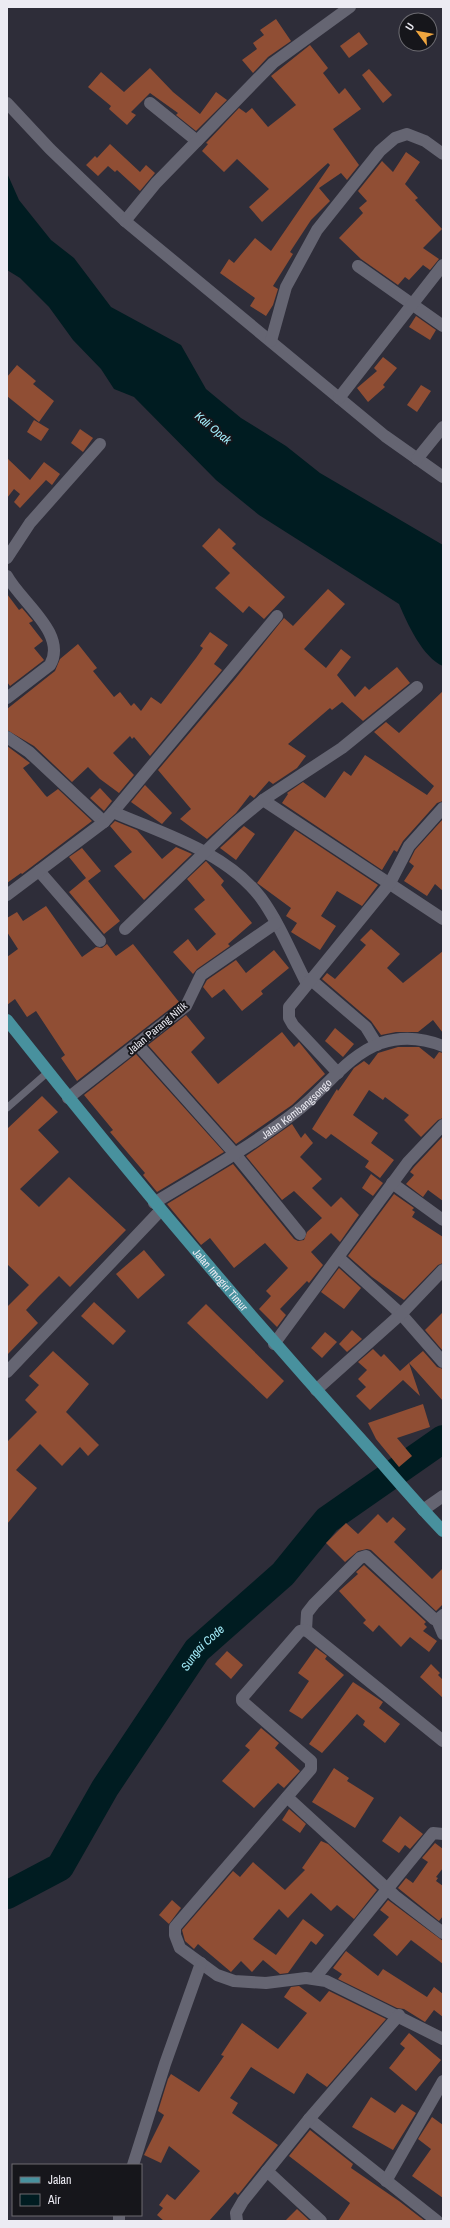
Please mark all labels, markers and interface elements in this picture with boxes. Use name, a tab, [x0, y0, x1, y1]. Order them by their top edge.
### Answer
north arrow	[398, 12, 438, 52]
text: U	[402, 20, 417, 33]
water label: Kali Opak	[191, 408, 236, 449]
street label: Jalan Parang Nitik	[124, 998, 190, 1057]
street label: Jalan Kembangsongo	[258, 1076, 335, 1142]
street label: Jalan Imogiri Timur	[190, 1245, 251, 1314]
water label: Sungai Code	[177, 1621, 228, 1674]
legend	[12, 2164, 142, 2216]
text: Jalan	[48, 2172, 72, 2188]
text: Air	[47, 2192, 61, 2208]

